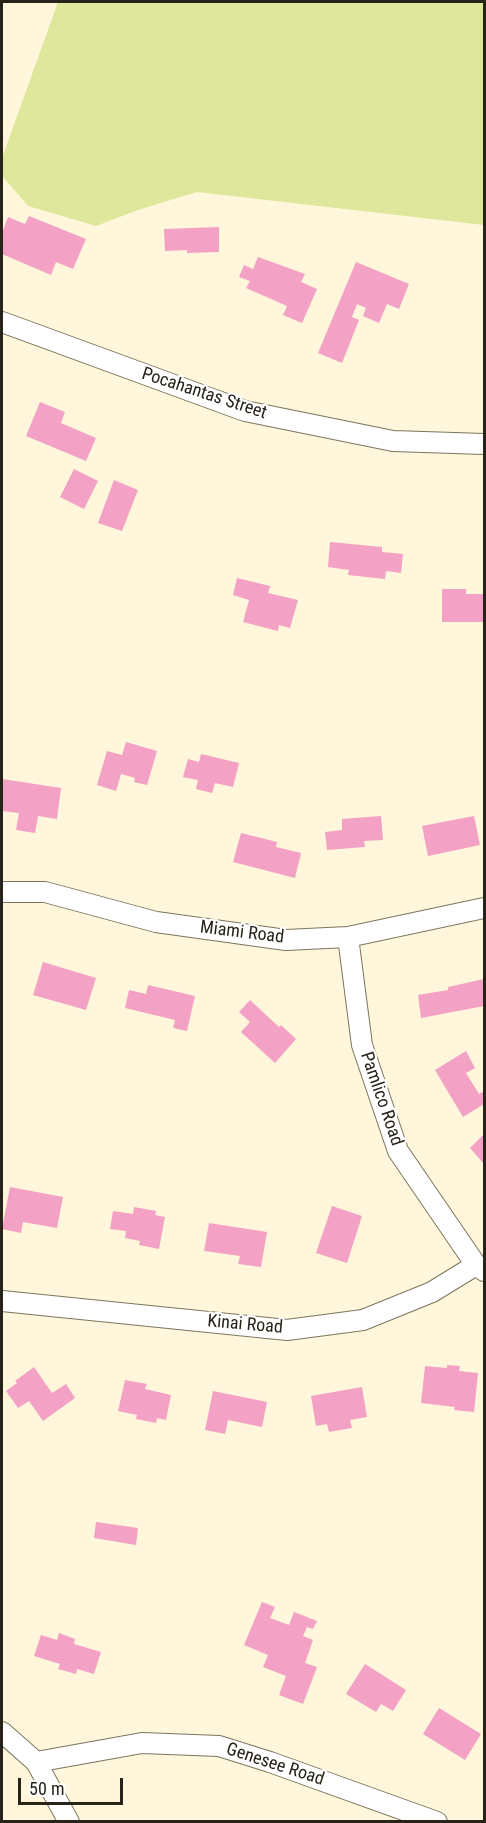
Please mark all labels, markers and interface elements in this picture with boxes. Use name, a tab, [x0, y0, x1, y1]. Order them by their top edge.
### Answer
street label: Pocahantas Street	[139, 364, 269, 424]
street label: Miami Road	[199, 917, 285, 949]
street label: Pamlico Road	[355, 1049, 407, 1149]
street label: Kinai Road	[206, 1311, 284, 1339]
street label: Genesee Road	[223, 1739, 327, 1791]
scale bar	[21, 1766, 126, 1804]
text: 50 m	[29, 1778, 64, 1799]

